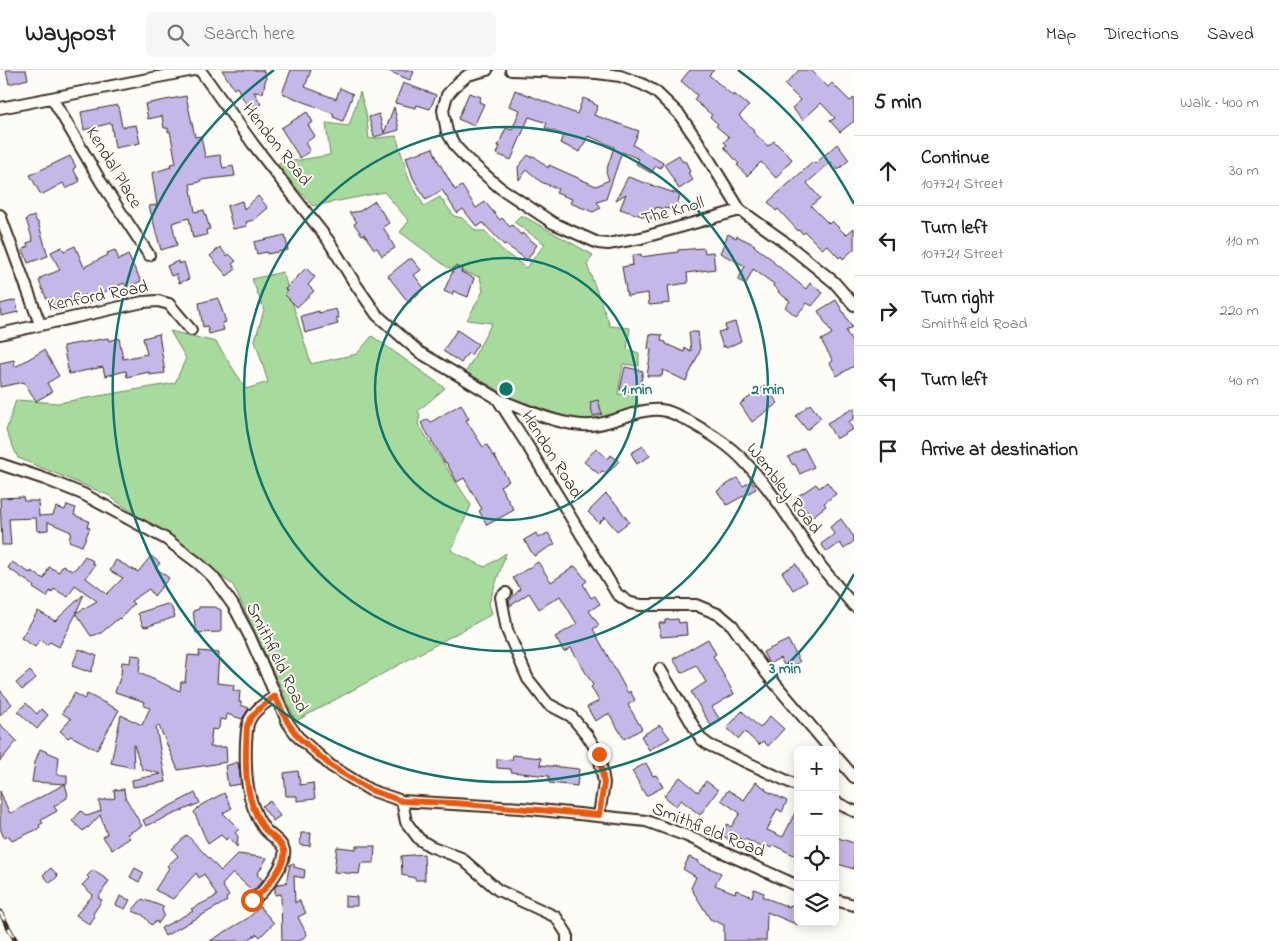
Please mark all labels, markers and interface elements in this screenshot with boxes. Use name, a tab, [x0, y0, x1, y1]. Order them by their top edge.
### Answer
search box	[146, 12, 496, 57]
text: Waypost	[25, 17, 116, 52]
icon: search	[164, 21, 192, 49]
text: Search here	[204, 21, 295, 48]
text: Map	[1046, 22, 1076, 48]
text: Directions	[1104, 22, 1179, 48]
text: Saved	[1207, 22, 1254, 48]
text: 5 min	[874, 88, 922, 118]
text: Walk · 400 m	[1180, 91, 1259, 115]
street label: Hendon Road	[235, 98, 317, 192]
street label: Kendal Place	[78, 122, 148, 215]
text: Continue	[921, 145, 989, 172]
icon: ahead	[874, 157, 902, 185]
text: 30 m	[1229, 159, 1259, 183]
text: 107721 Street	[921, 172, 1004, 196]
street label: The Knoll	[639, 191, 707, 233]
text: Turn left	[921, 215, 988, 242]
icon: left	[874, 227, 902, 255]
text: 110 m	[1225, 229, 1259, 253]
text: 107721 Street	[921, 242, 1004, 266]
street label: Kenford Road	[46, 275, 150, 319]
text: Turn right	[921, 285, 994, 312]
icon: right	[874, 297, 902, 325]
text: 220 m	[1220, 299, 1259, 323]
text: Smithfield Road	[921, 312, 1028, 336]
icon: left	[874, 367, 902, 395]
text: Turn left	[921, 367, 988, 394]
text: 40 m	[1229, 369, 1259, 393]
text: 1 min	[622, 379, 653, 401]
text: 2 min	[751, 379, 785, 401]
centre of rings	[497, 380, 515, 398]
street label: Hendon Road	[514, 406, 588, 504]
icon: arrive	[874, 437, 902, 465]
text: Arrive at destination	[921, 437, 1078, 464]
street label: Wembley Road	[739, 438, 827, 540]
street label: Smithfield Road	[238, 598, 314, 718]
text: 3 min	[768, 658, 801, 680]
route end	[588, 743, 611, 766]
map controls	[794, 746, 839, 926]
button: +	[794, 746, 839, 791]
button: −	[794, 791, 839, 836]
street label: Smithfield Road	[648, 797, 768, 865]
button: locate	[794, 836, 839, 881]
button: layers	[794, 881, 839, 926]
route start	[241, 889, 264, 912]

